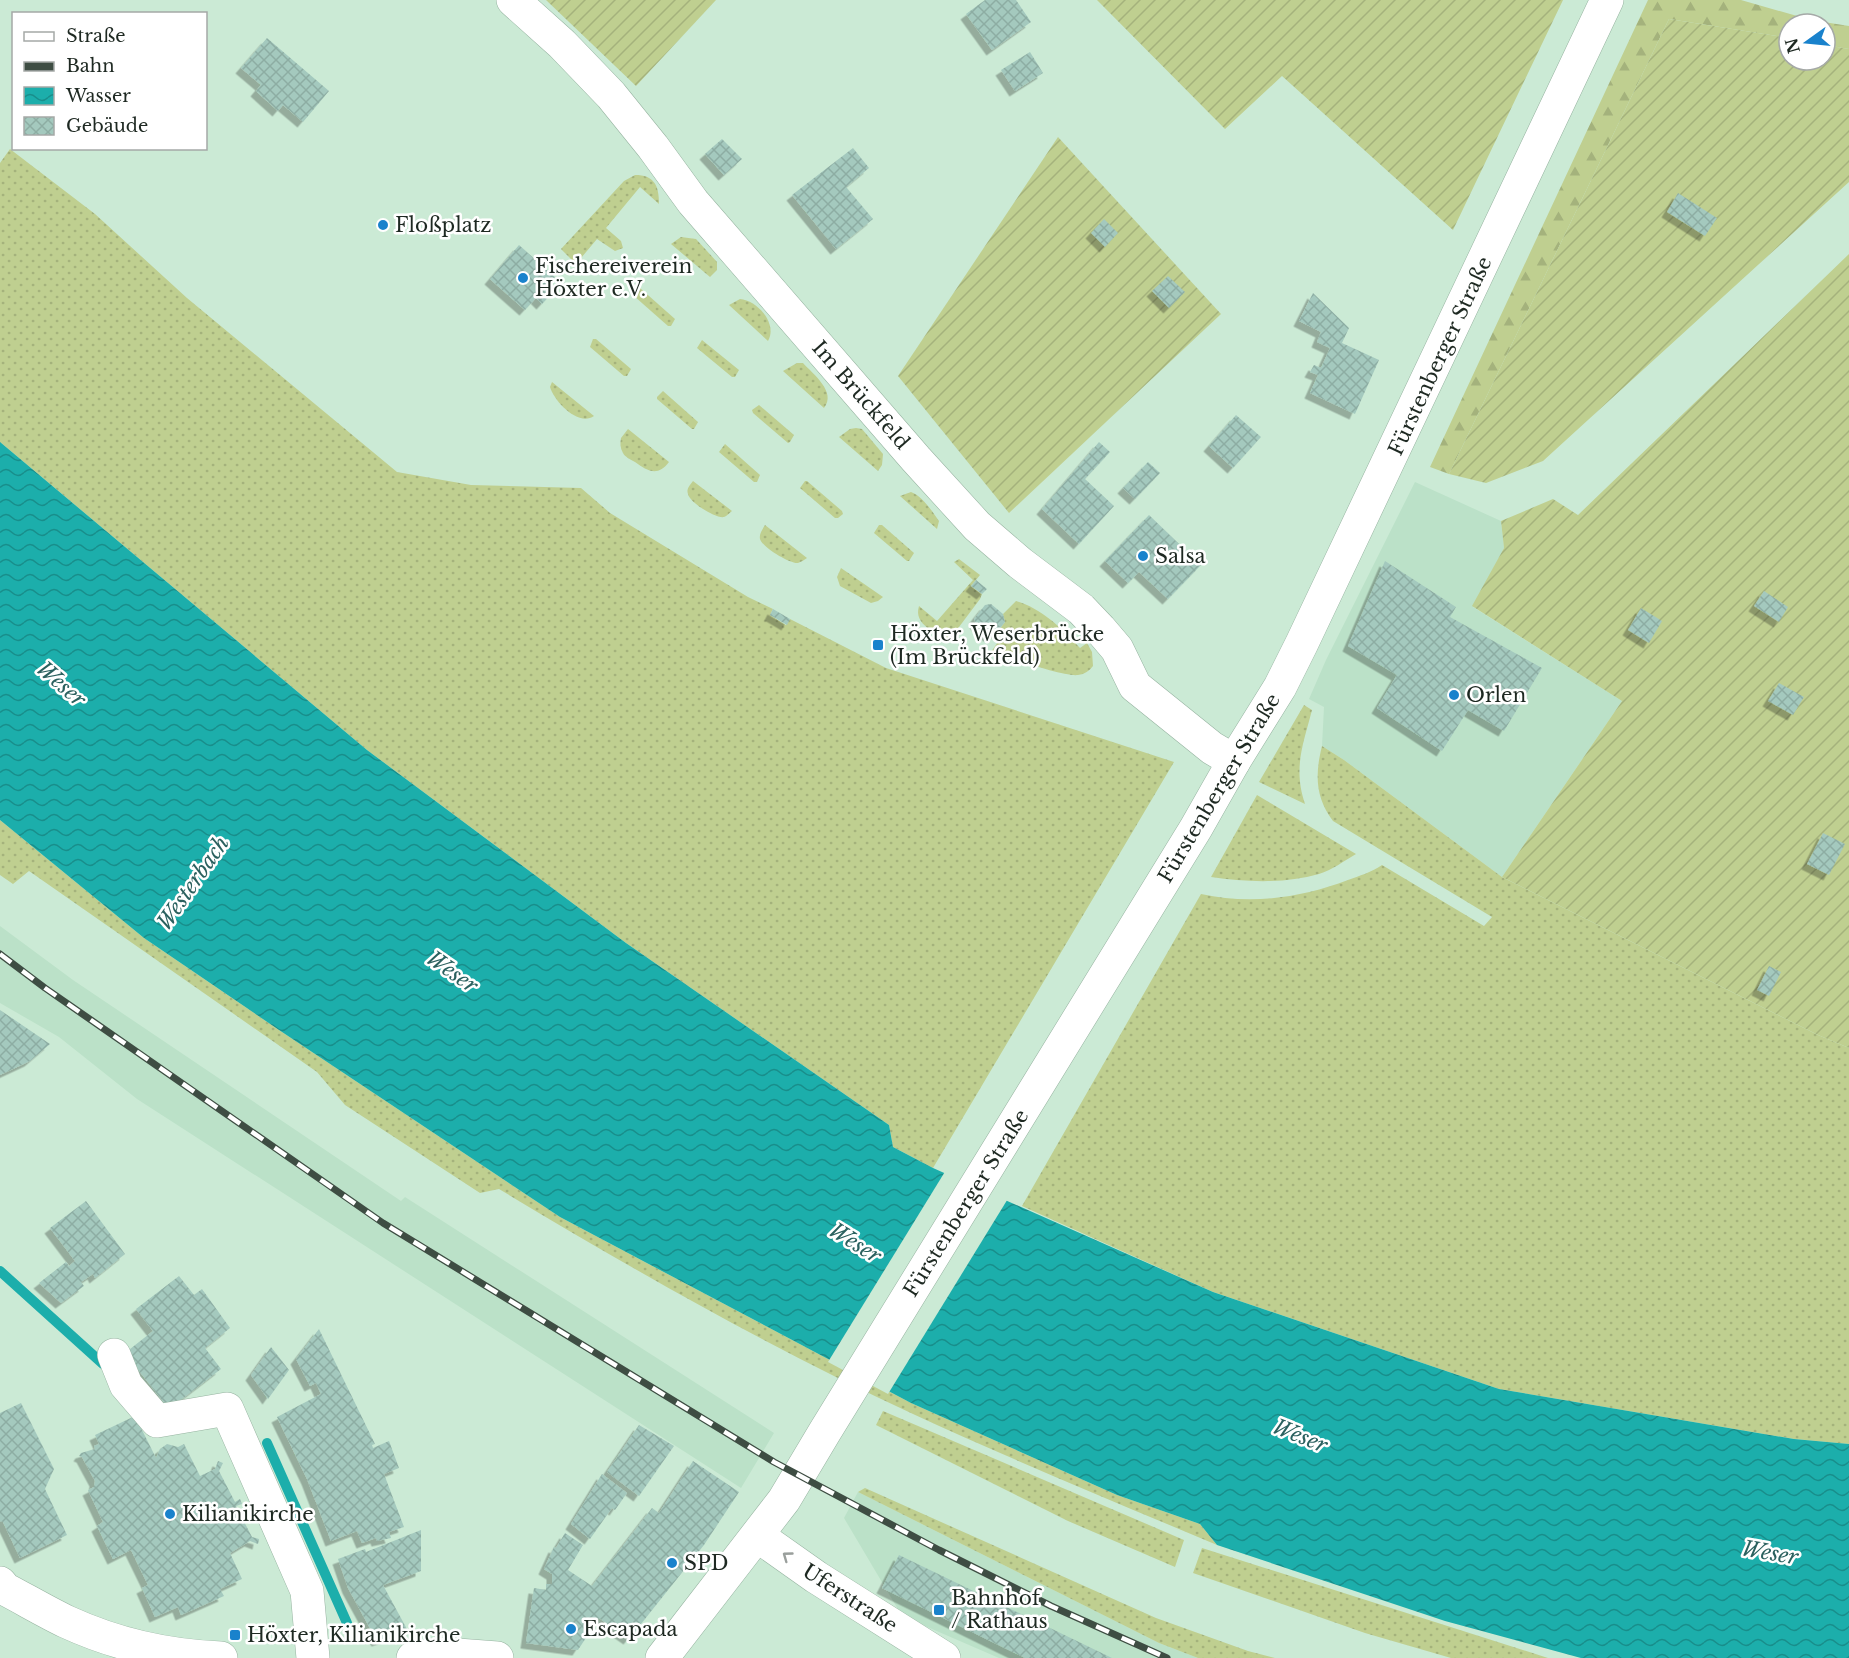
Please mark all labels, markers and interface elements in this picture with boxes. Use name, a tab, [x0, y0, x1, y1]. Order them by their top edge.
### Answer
legend	[12, 12, 207, 150]
north arrow	[1777, 12, 1837, 72]
text: Straße	[66, 25, 126, 47]
text: N	[1781, 36, 1804, 56]
text: Bahn	[66, 55, 115, 77]
text: Wasser	[65, 85, 131, 107]
text: Gebäude	[66, 115, 148, 137]
place label: Floßplatz	[395, 213, 491, 237]
marker: Floßplatz	[376, 218, 390, 232]
street label: Fürstenberger Straße	[1383, 253, 1497, 459]
place label: Fischereiverein Höxter e.V.	[535, 254, 693, 301]
marker: Fischereiverein Höxter e.V.	[516, 271, 530, 285]
street label: Im Brückfeld	[807, 336, 915, 454]
place label: Salsa	[1155, 544, 1207, 568]
marker: Salsa	[1136, 549, 1150, 563]
place label: Höxter, Weserbrücke (Im Brückfeld)	[890, 622, 1104, 669]
marker: Höxter, Weserbrücke (Im Brückfeld)	[871, 638, 885, 652]
water label: Weser	[31, 656, 92, 713]
place label: Orlen	[1466, 683, 1526, 707]
marker: Orlen	[1447, 688, 1461, 702]
street label: Fürstenberger Straße	[1153, 689, 1285, 887]
water label: Westerbach	[151, 831, 235, 935]
water label: Weser	[421, 945, 484, 1000]
street label: Fürstenberger Straße	[898, 1105, 1034, 1301]
water label: Weser	[824, 1217, 887, 1270]
water label: Weser	[1269, 1413, 1332, 1459]
place label: Kilianikirche	[182, 1502, 314, 1526]
marker: Kilianikirche	[163, 1507, 177, 1521]
water label: Weser	[1740, 1535, 1801, 1571]
place label: SPD	[684, 1551, 728, 1575]
one-way arrow	[782, 1552, 793, 1563]
marker: SPD	[665, 1556, 679, 1570]
street label: Uferstraße	[798, 1558, 902, 1638]
place label: Bahnhof / Rathaus	[951, 1586, 1048, 1633]
marker: Bahnhof / Rathaus	[932, 1603, 946, 1617]
place label: Escapada	[583, 1617, 679, 1641]
marker: Escapada	[564, 1622, 578, 1636]
place label: Höxter, Kilianikirche	[247, 1623, 461, 1647]
marker: Höxter, Kilianikirche	[228, 1628, 242, 1642]

